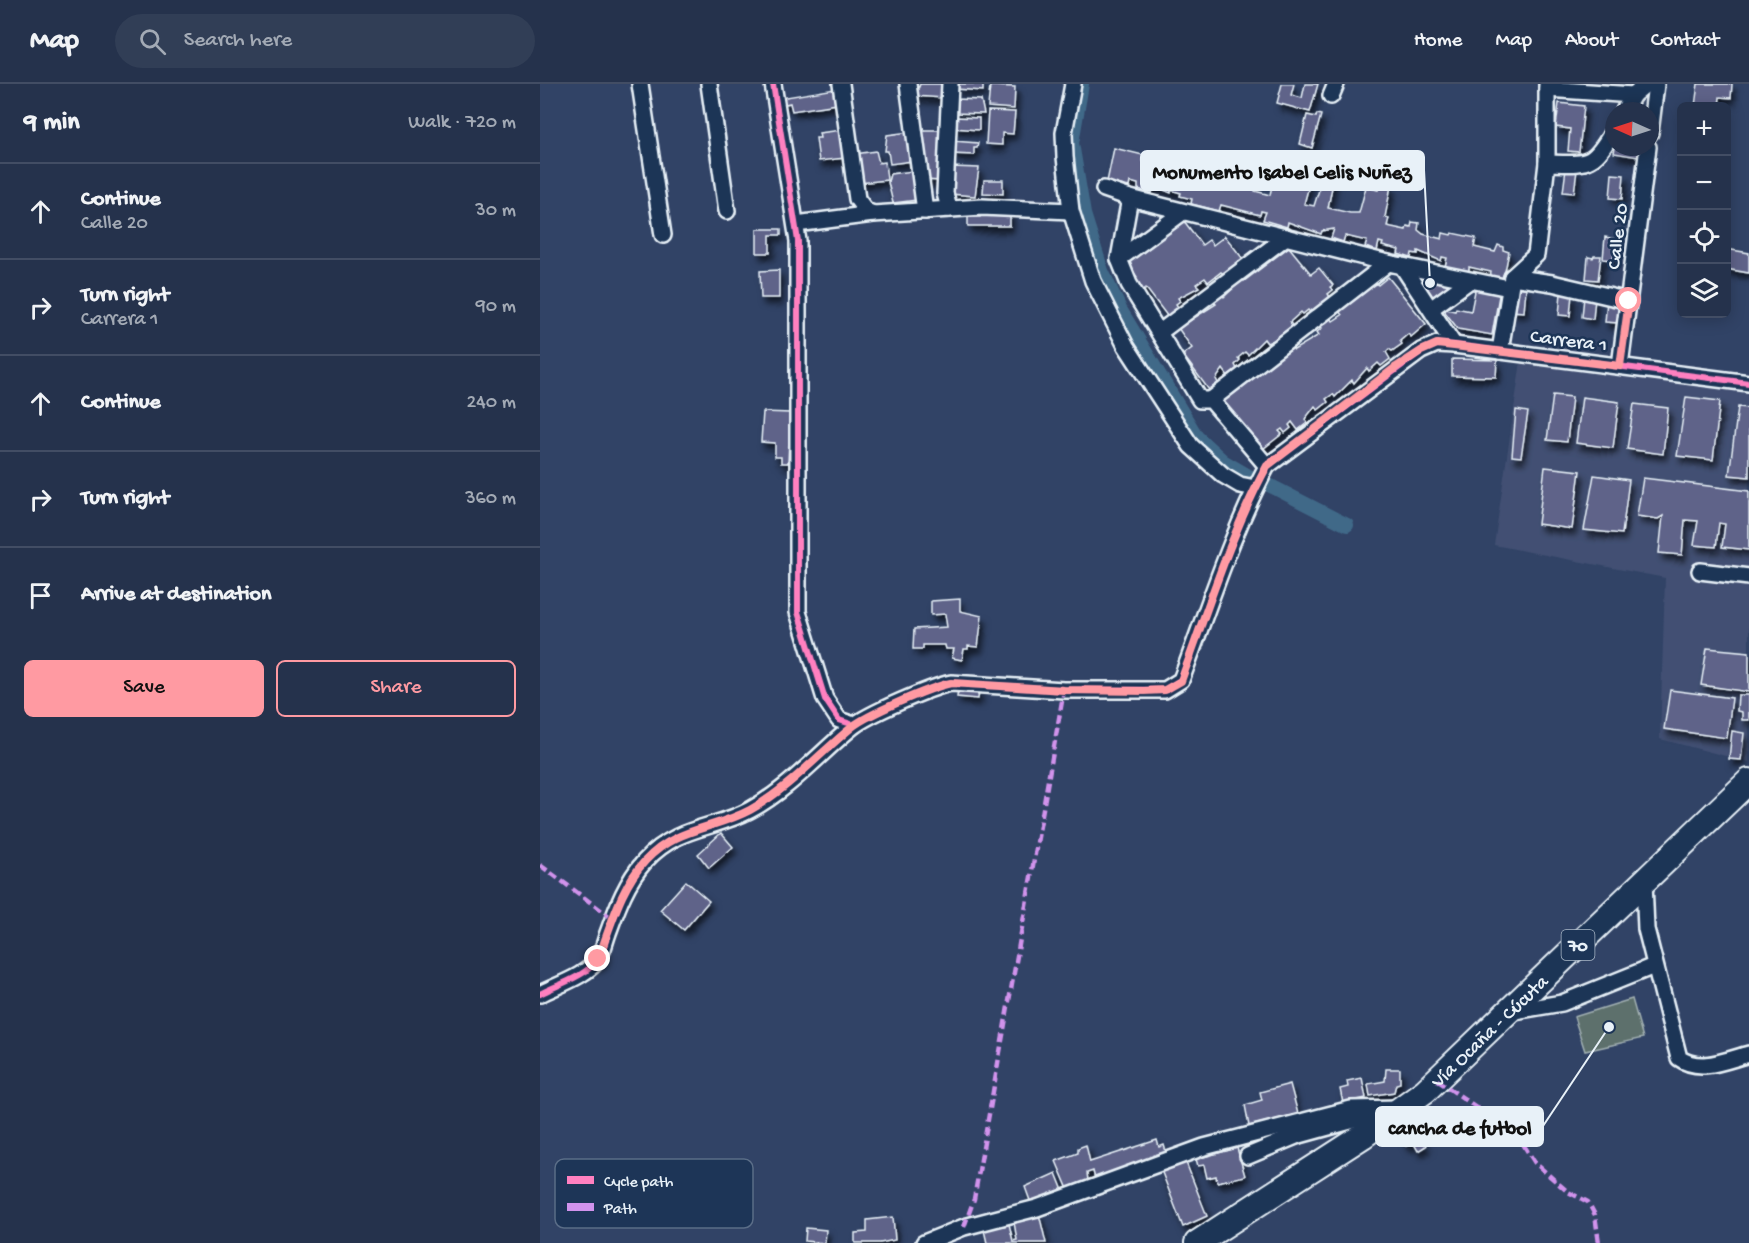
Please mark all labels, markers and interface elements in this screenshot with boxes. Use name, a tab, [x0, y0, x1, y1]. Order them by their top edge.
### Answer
search box	[115, 14, 535, 68]
text: Map	[30, 25, 79, 58]
icon: search	[136, 25, 169, 58]
text: Search here	[184, 28, 292, 54]
text: Home	[1414, 29, 1462, 54]
text: Map	[1495, 29, 1532, 54]
text: About	[1565, 29, 1618, 54]
text: Contact	[1651, 29, 1719, 54]
north arrow	[1605, 102, 1659, 156]
map controls	[1677, 102, 1731, 318]
button: +	[1677, 102, 1731, 156]
text: 9 min	[24, 108, 80, 139]
text: Walk · 720 m	[408, 112, 516, 135]
callout: Monumento Isabel Celis Nuñez	[1141, 151, 1424, 190]
button: −	[1677, 156, 1731, 210]
text: Monumento Isabel Celis Nuñez	[1152, 162, 1413, 187]
text: Continue	[81, 187, 161, 213]
icon: ahead	[24, 195, 57, 228]
text: 30 m	[475, 200, 516, 223]
street label: Calle 20	[1604, 202, 1635, 271]
button: locate	[1677, 210, 1731, 264]
text: Calle 20	[81, 213, 148, 236]
button: layers	[1677, 264, 1731, 318]
text: Turn right	[81, 283, 169, 309]
route start	[1615, 287, 1641, 313]
icon: right	[24, 291, 57, 324]
text: 90 m	[476, 296, 516, 319]
text: Carrera 1	[81, 309, 158, 332]
street label: Carrera 1	[1529, 326, 1608, 359]
icon: ahead	[24, 387, 57, 420]
text: Continue	[81, 390, 161, 416]
text: 240 m	[466, 392, 516, 415]
icon: right	[24, 483, 57, 516]
text: Turn right	[81, 486, 169, 512]
text: 360 m	[465, 488, 516, 511]
icon: arrive	[24, 579, 57, 612]
text: Arrive at destination	[81, 582, 271, 608]
button: Save	[24, 660, 264, 717]
button: Share	[276, 660, 516, 717]
road number: 70	[1562, 930, 1594, 960]
route end	[584, 945, 610, 971]
street label: Vía Ocaña - Cúcuta	[1427, 971, 1555, 1095]
callout: cancha de futbol	[1376, 1107, 1543, 1146]
text: cancha de futbol	[1388, 1118, 1532, 1143]
legend	[555, 1159, 753, 1228]
text: Cycle path	[604, 1174, 674, 1193]
text: Path	[603, 1201, 637, 1220]

